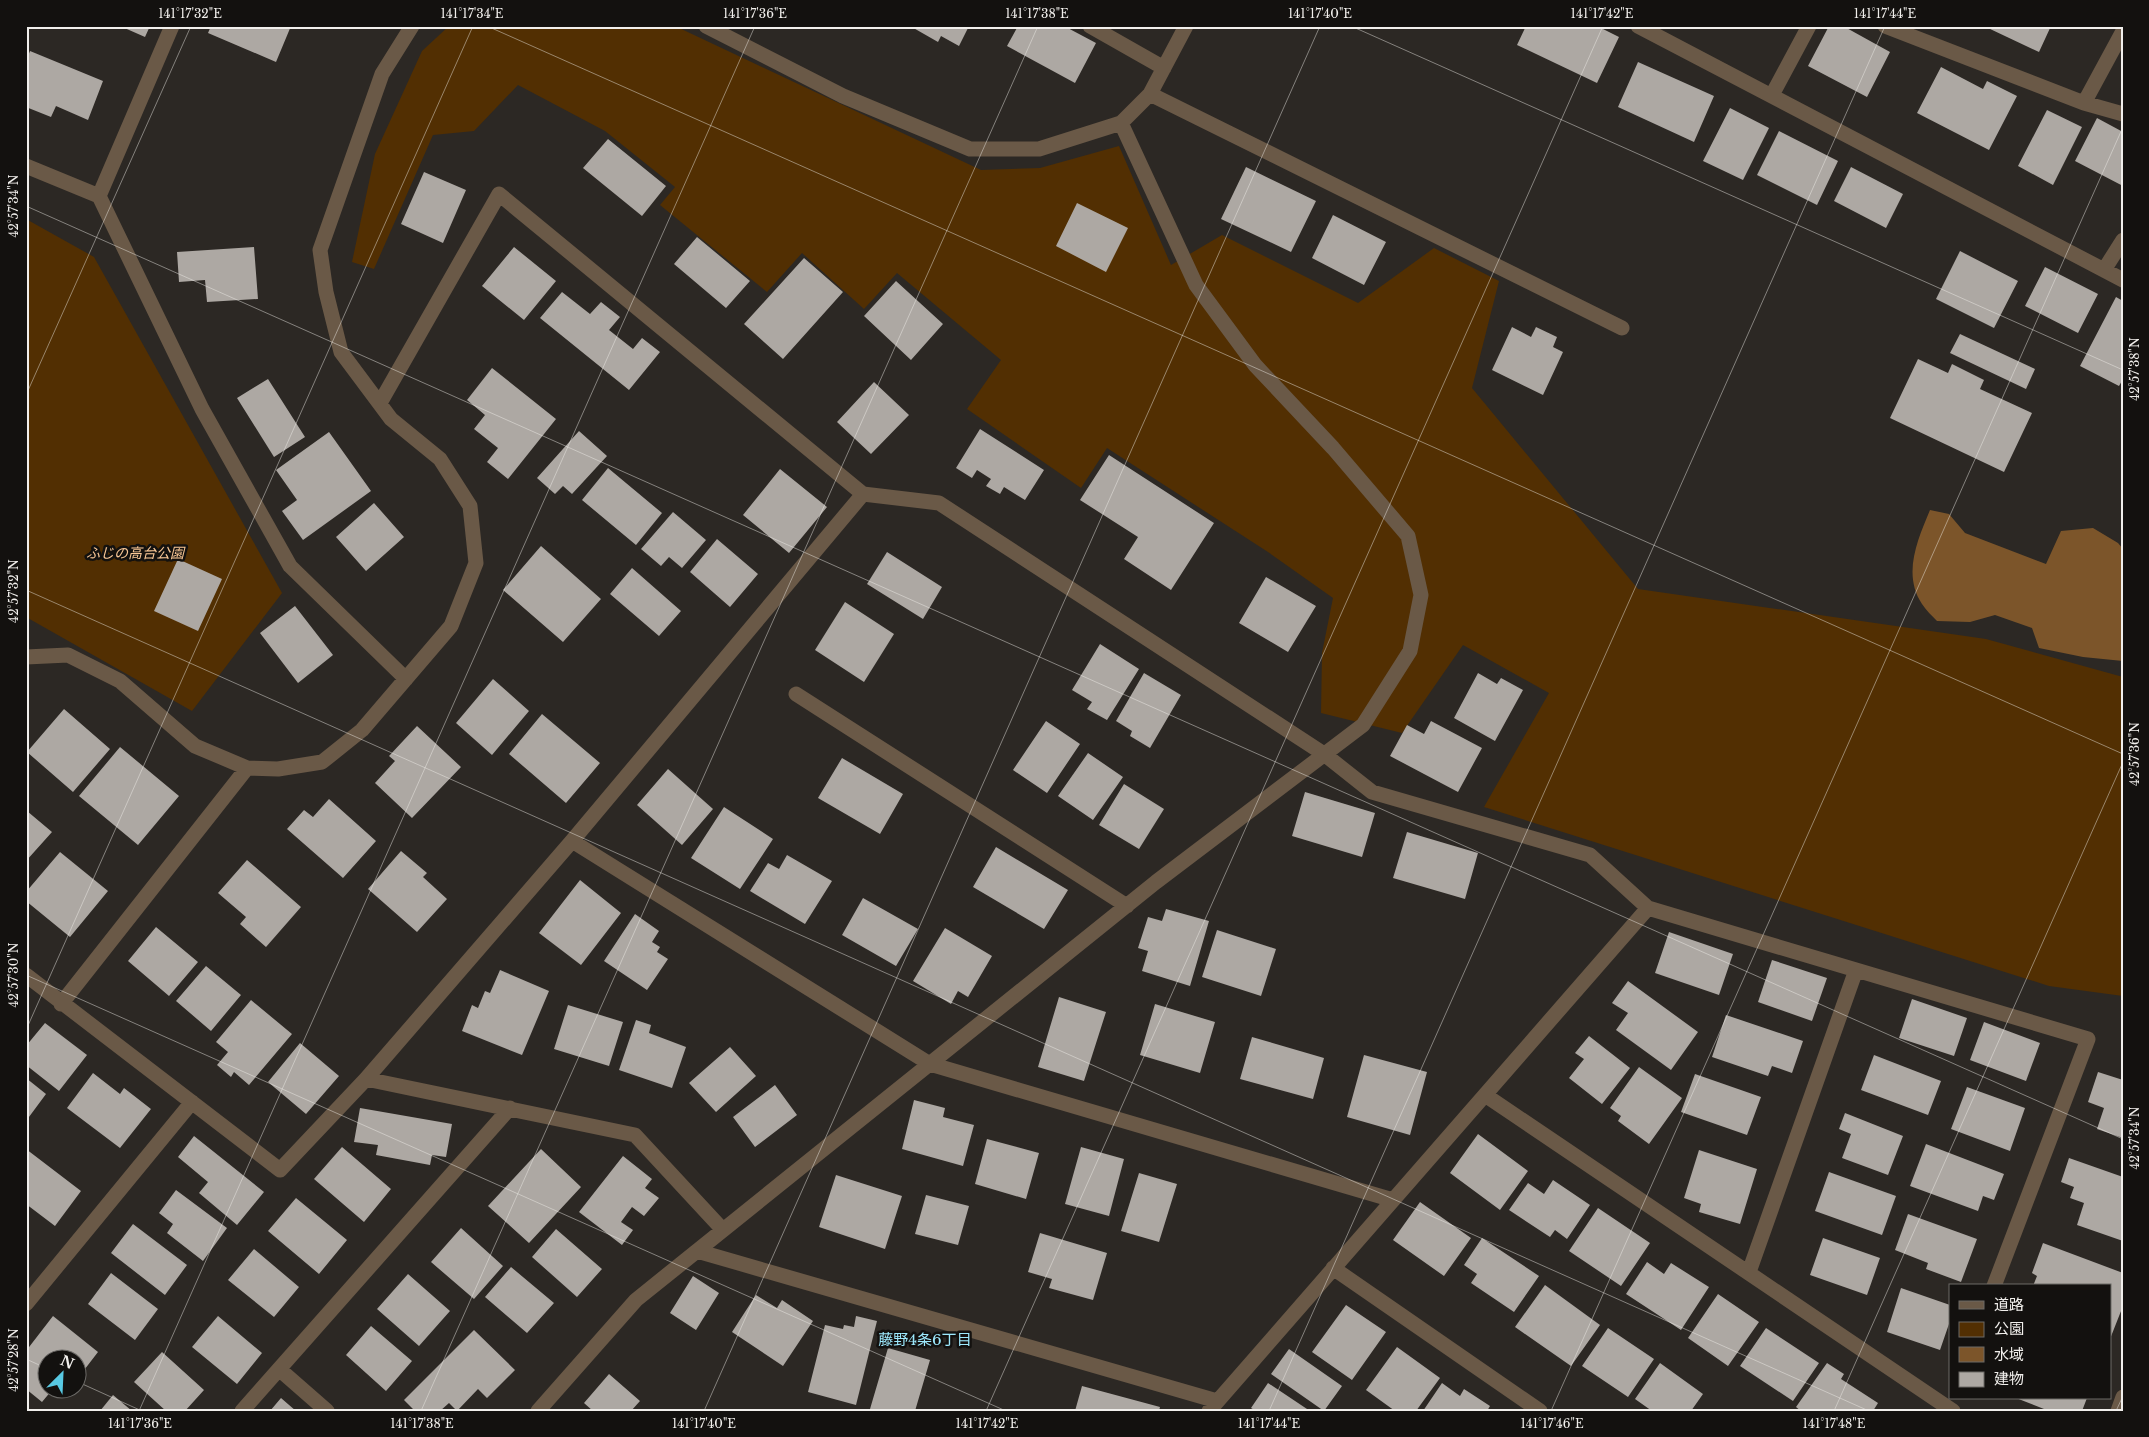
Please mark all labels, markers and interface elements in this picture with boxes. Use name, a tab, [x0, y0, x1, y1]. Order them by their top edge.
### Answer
text: 141°17'32"E	[158, 6, 222, 21]
text: 141°17'34"E	[440, 6, 504, 21]
text: 141°17'36"E	[723, 6, 787, 21]
text: 141°17'38"E	[1005, 6, 1069, 21]
text: 141°17'40"E	[1288, 6, 1352, 21]
text: 141°17'42"E	[1571, 6, 1634, 21]
text: 141°17'44"E	[1854, 6, 1916, 21]
text: 42°57'34"N	[6, 174, 21, 238]
text: 42°57'38"N	[2127, 337, 2142, 401]
park label: ふじの高台公園	[86, 544, 186, 562]
text: 42°57'32"N	[6, 559, 21, 623]
text: 42°57'36"N	[2127, 722, 2142, 786]
text: 42°57'30"N	[6, 942, 21, 1007]
text: 42°57'34"N	[2127, 1106, 2142, 1170]
legend	[1949, 1284, 2112, 1400]
text: 道路	[1994, 1295, 2024, 1314]
text: 公園	[1994, 1319, 2024, 1338]
text: 42°57'28"N	[6, 1328, 21, 1392]
district label: 藤野4条6丁目	[878, 1330, 972, 1349]
text: 水域	[1994, 1345, 2024, 1364]
north arrow	[38, 1350, 88, 1400]
text: N	[58, 1351, 77, 1373]
text: 建物	[1994, 1369, 2024, 1388]
text: 141°17'36"E	[108, 1416, 172, 1431]
text: 141°17'38"E	[390, 1416, 454, 1431]
text: 141°17'40"E	[672, 1416, 736, 1431]
text: 141°17'42"E	[956, 1416, 1019, 1431]
text: 141°17'44"E	[1238, 1416, 1300, 1431]
text: 141°17'46"E	[1520, 1416, 1584, 1431]
text: 141°17'48"E	[1803, 1416, 1866, 1431]

